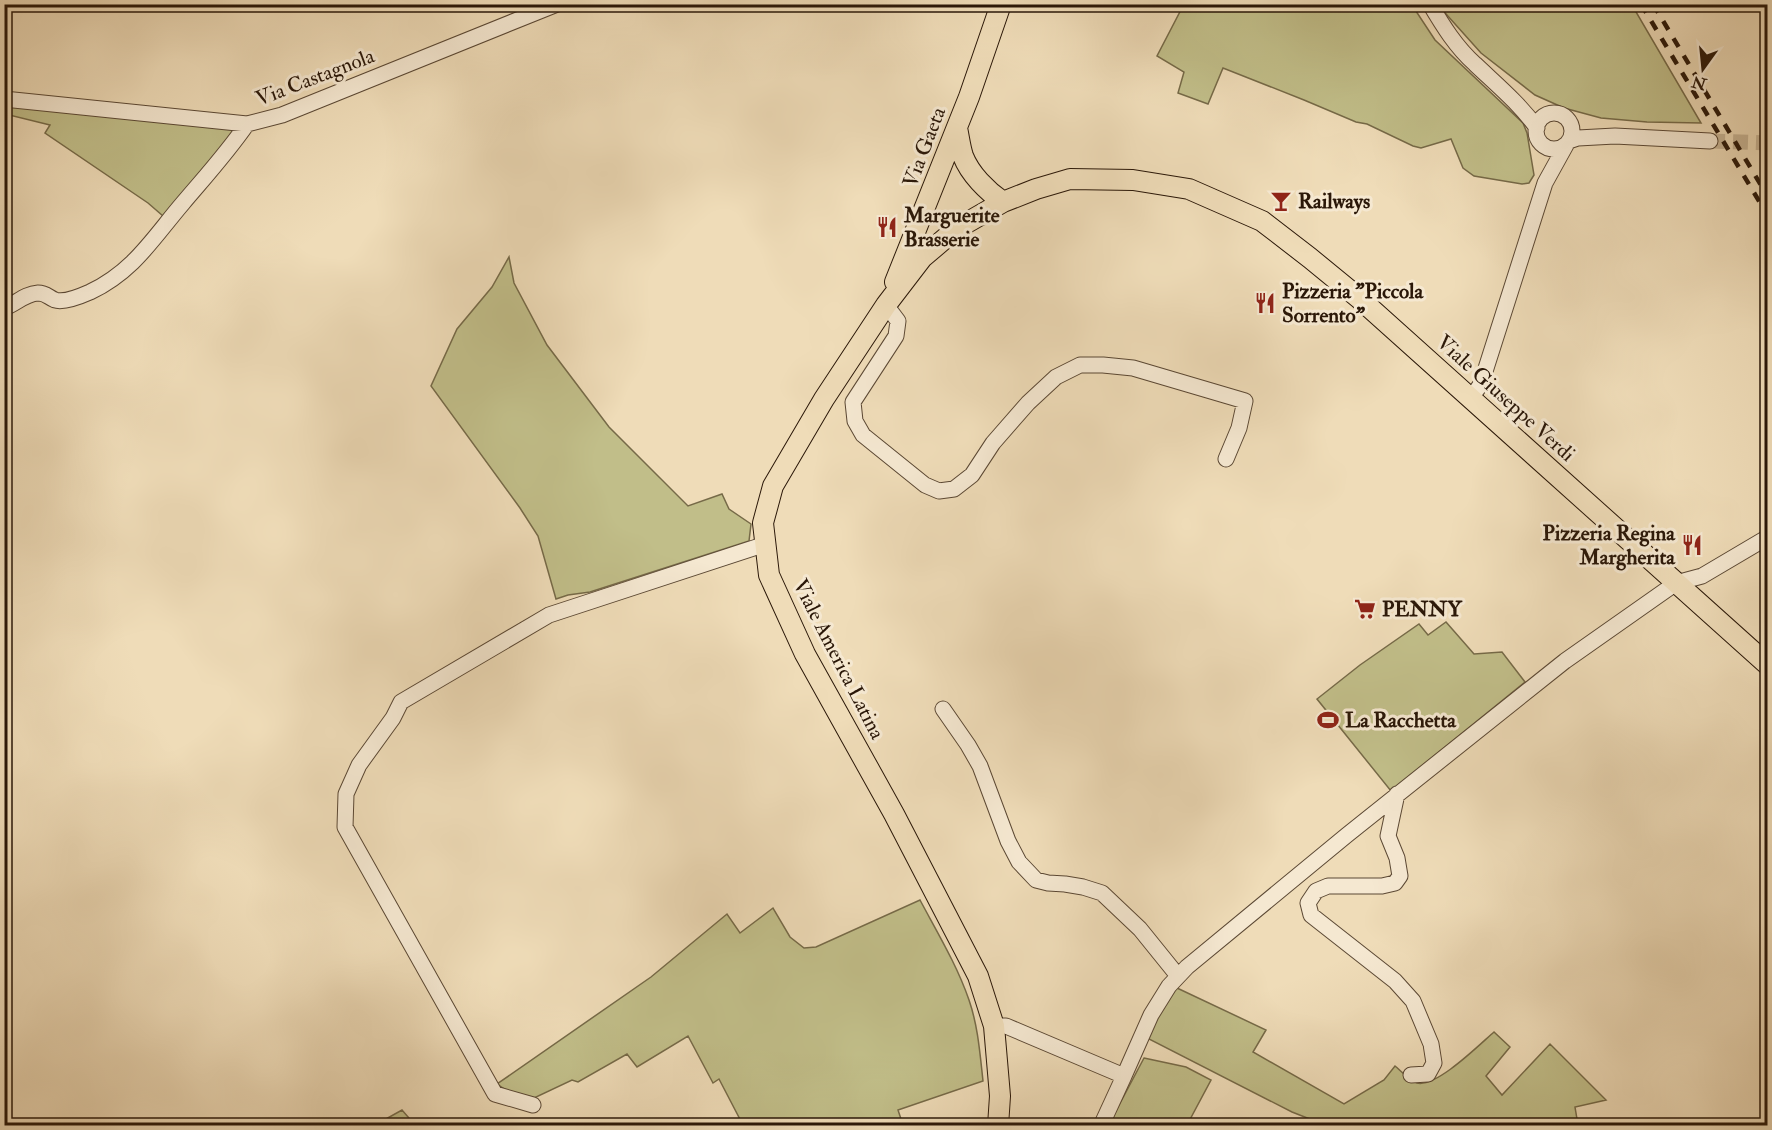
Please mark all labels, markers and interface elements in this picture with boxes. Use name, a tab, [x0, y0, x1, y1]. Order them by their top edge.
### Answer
north arrow	[1673, 39, 1733, 99]
street label: Via Castagnola	[252, 42, 379, 112]
text: N	[1689, 71, 1710, 94]
street label: Via Gaeta	[897, 103, 952, 191]
place label: Railways	[1298, 188, 1370, 215]
bar icon: Railways	[1269, 189, 1293, 213]
place label: Marguerite Brasserie	[903, 202, 1000, 253]
restaurant icon: Marguerite Brasserie	[875, 215, 899, 239]
place label: Pizzeria "Piccola Sorrento"	[1282, 278, 1424, 329]
restaurant icon: Pizzeria "Piccola Sorrento"	[1253, 291, 1277, 315]
street label: Viale Giuseppe Verdi	[1431, 329, 1581, 468]
place label: Pizzeria Regina Margherita	[1543, 520, 1676, 571]
restaurant icon: Pizzeria Regina Margherita	[1680, 533, 1704, 557]
street label: Viale America Latina	[786, 575, 891, 744]
place label: PENNY	[1382, 596, 1463, 623]
supermarket icon: PENNY	[1353, 597, 1377, 621]
place label: La Racchetta	[1345, 707, 1457, 734]
sports icon: La Racchetta	[1316, 708, 1340, 732]

